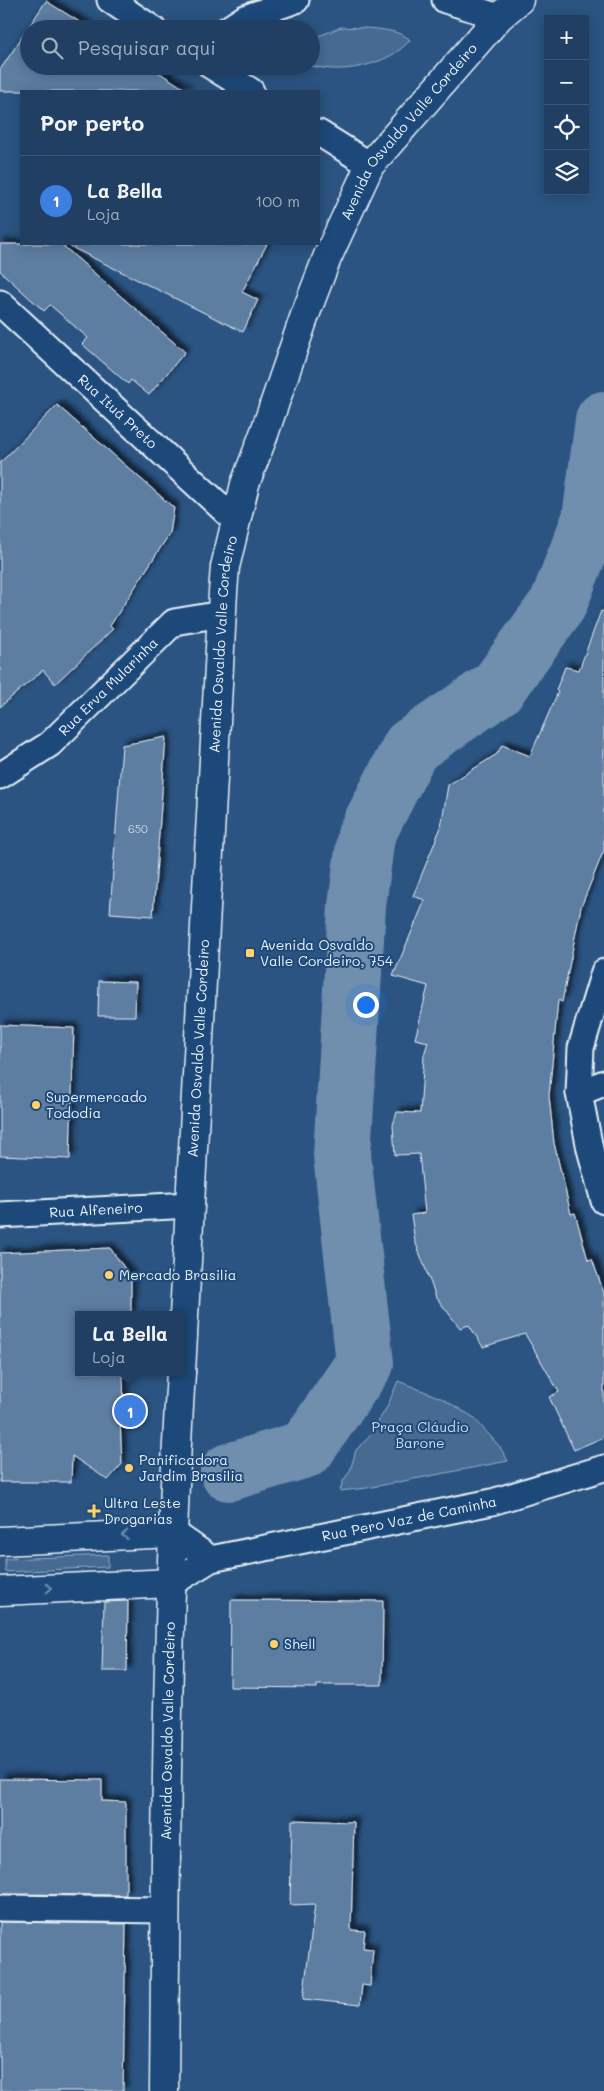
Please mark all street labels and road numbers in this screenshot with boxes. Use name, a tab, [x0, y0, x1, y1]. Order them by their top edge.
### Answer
street label: Avenida Osvaldo Valle Cordeiro	[336, 39, 481, 223]
street label: Rua Ituá Preto	[74, 370, 162, 453]
street label: Avenida Osvaldo Valle Cordeiro	[204, 534, 241, 754]
street label: Rua Erva Mularinha	[54, 633, 162, 740]
street label: Avenida Osvaldo Valle Cordeiro	[183, 939, 213, 1158]
street label: Rua Alfeneiro	[49, 1198, 143, 1221]
street label: Rua Pero Vaz de Caminha	[320, 1491, 498, 1545]
street label: Avenida Osvaldo Valle Cordeiro	[156, 1622, 179, 1840]

